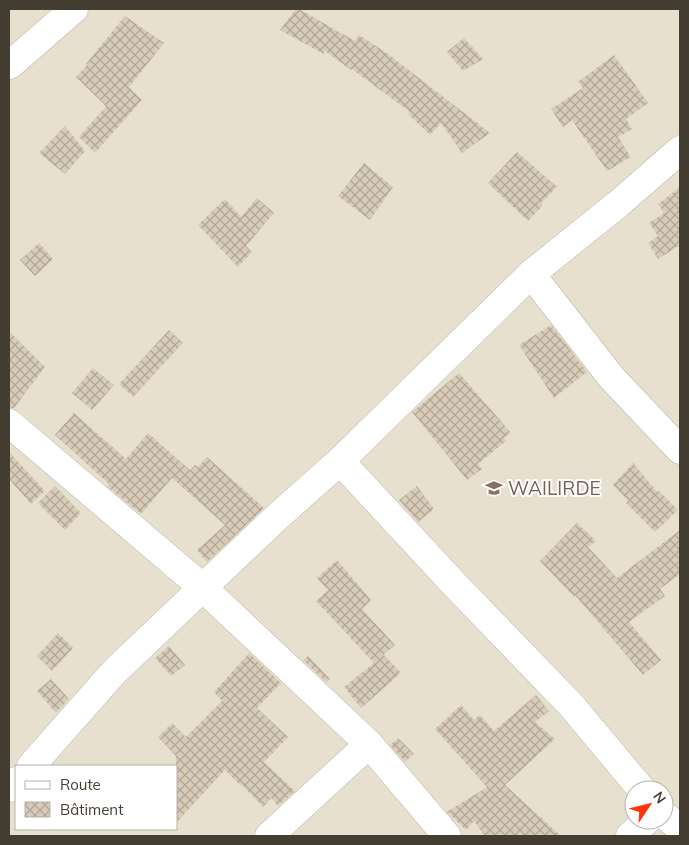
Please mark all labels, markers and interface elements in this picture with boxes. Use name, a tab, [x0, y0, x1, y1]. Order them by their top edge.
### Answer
place label: WAILIRDE	[508, 476, 601, 500]
school or university icon: WAILIRDE	[484, 478, 504, 498]
legend	[15, 765, 178, 830]
text: Route	[60, 775, 101, 794]
north arrow	[624, 780, 674, 830]
text: N	[649, 788, 670, 807]
text: Bâtiment	[60, 800, 123, 819]

